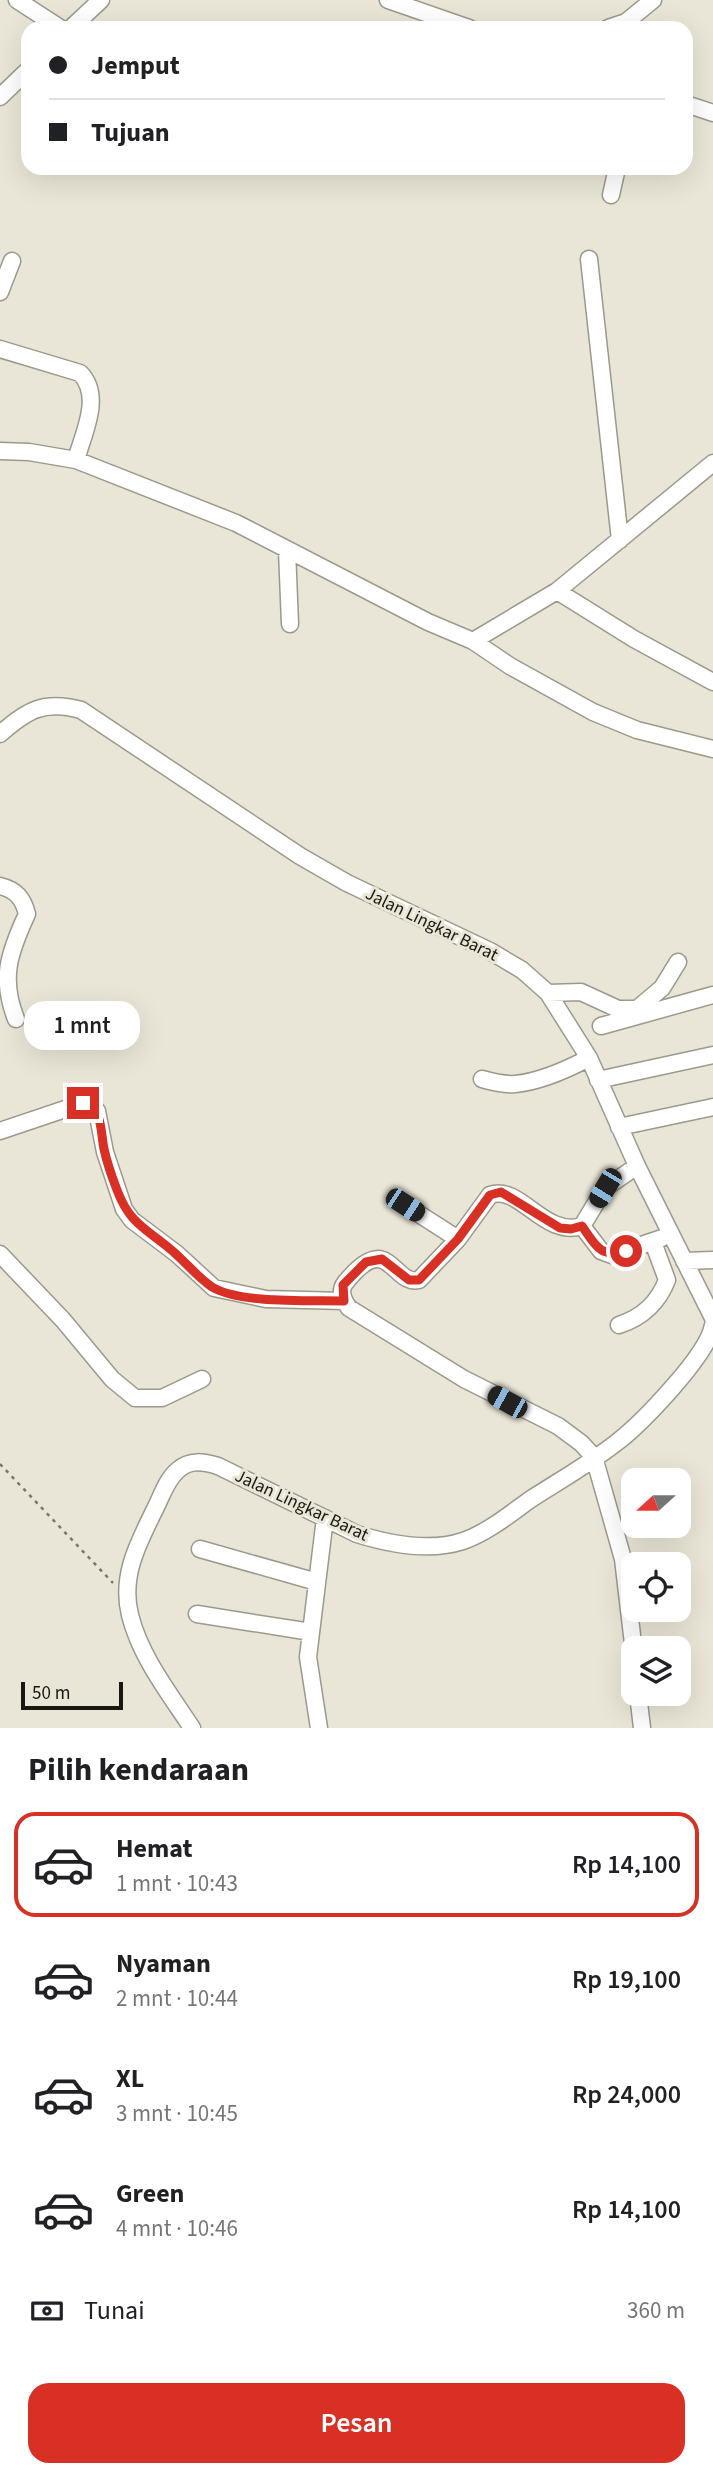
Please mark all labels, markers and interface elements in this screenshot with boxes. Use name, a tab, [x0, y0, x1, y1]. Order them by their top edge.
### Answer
text: Jemput	[91, 47, 180, 84]
text: Tujuan	[91, 114, 170, 151]
street label: Jalan Lingkar Barat	[361, 881, 502, 967]
callout: 1 mnt	[25, 1002, 141, 1050]
text: 1 mnt	[54, 1009, 110, 1042]
route end	[67, 1087, 99, 1119]
car	[586, 1165, 625, 1211]
car	[382, 1185, 429, 1225]
route start	[610, 1235, 642, 1267]
car	[484, 1383, 531, 1421]
street label: Jalan Lingkar Barat	[231, 1463, 373, 1547]
north arrow	[621, 1468, 691, 1538]
map controls	[621, 1468, 691, 1706]
button: locate	[621, 1552, 691, 1622]
button: layers	[621, 1636, 691, 1706]
scale bar	[21, 1679, 122, 1711]
text: 50 m	[32, 1680, 70, 1707]
text: Pilih kendaraan	[28, 1747, 249, 1793]
text: Hemat	[116, 1830, 192, 1867]
icon: car	[32, 1833, 95, 1896]
text: Rp 14,100	[572, 1846, 681, 1883]
text: 1 mnt · 10:43	[116, 1867, 238, 1900]
text: Nyaman	[116, 1945, 211, 1982]
icon: car	[32, 1948, 95, 2011]
text: Rp 19,100	[572, 1961, 681, 1998]
text: 2 mnt · 10:44	[116, 1982, 238, 2015]
text: XL	[116, 2060, 144, 2097]
icon: car	[32, 2063, 95, 2126]
text: Rp 24,000	[572, 2076, 681, 2113]
text: 3 mnt · 10:45	[116, 2097, 238, 2130]
text: Green	[116, 2175, 184, 2212]
icon: car	[32, 2178, 95, 2241]
text: Rp 14,100	[572, 2191, 681, 2228]
text: 4 mnt · 10:46	[116, 2212, 238, 2245]
icon: cash	[28, 2292, 66, 2330]
text: Tunai	[84, 2292, 145, 2329]
text: 360 m	[627, 2294, 685, 2327]
button: Pesan	[28, 2383, 685, 2463]

